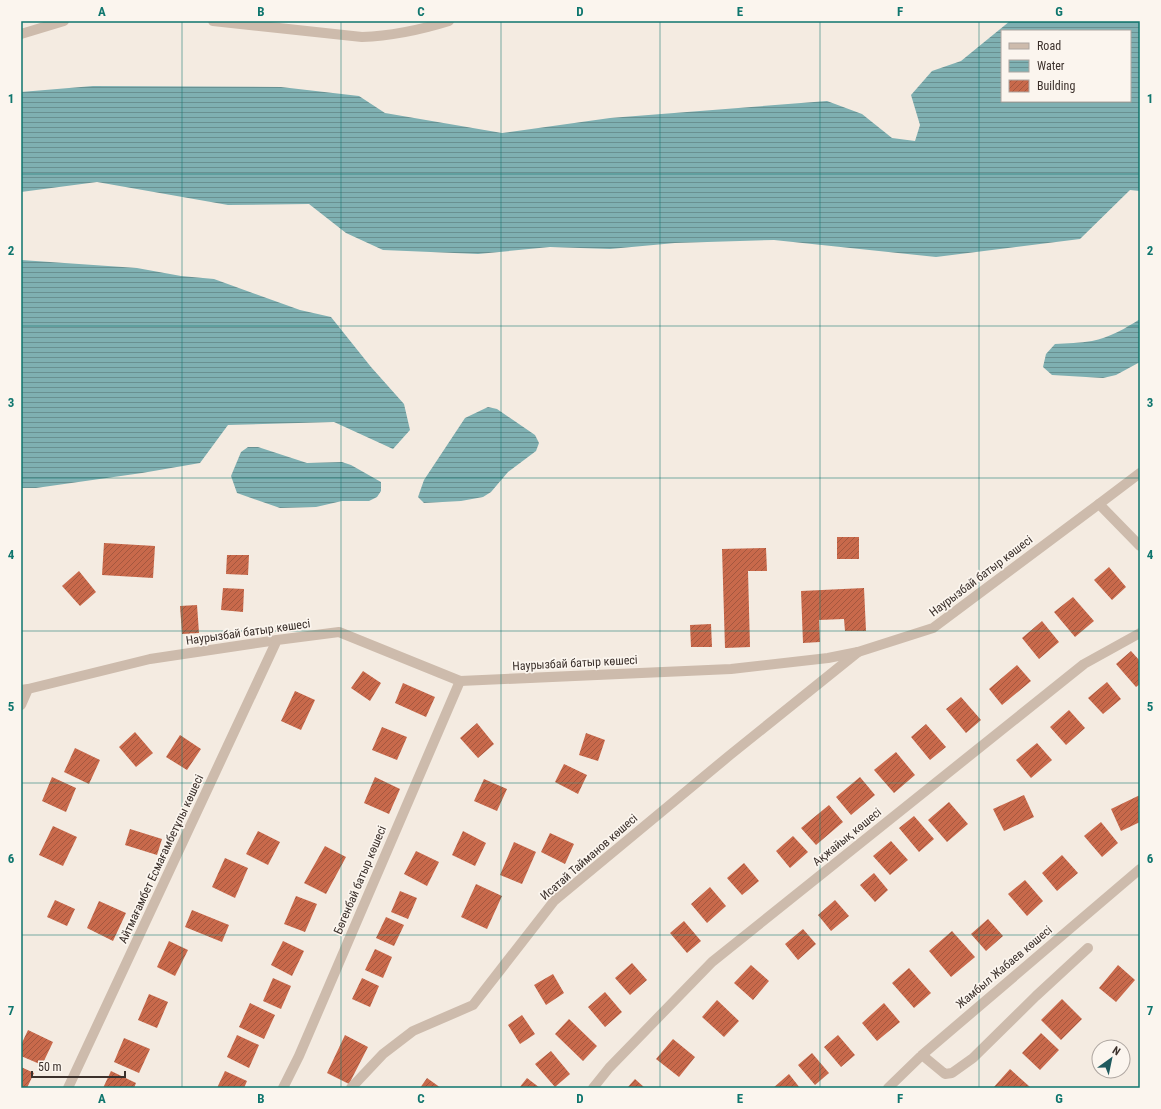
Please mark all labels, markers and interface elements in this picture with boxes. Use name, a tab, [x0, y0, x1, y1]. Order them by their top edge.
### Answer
text: A	[98, 4, 106, 19]
text: B	[257, 4, 265, 19]
text: C	[417, 4, 425, 19]
text: D	[576, 4, 584, 19]
text: E	[737, 4, 744, 19]
text: F	[897, 4, 903, 19]
text: G	[1055, 4, 1063, 19]
legend	[1001, 30, 1131, 102]
text: Road	[1037, 39, 1061, 53]
text: Water	[1037, 59, 1065, 73]
text: Building	[1037, 79, 1075, 93]
text: 1	[8, 91, 14, 106]
text: 1	[1147, 91, 1153, 106]
text: 2	[8, 243, 15, 258]
text: 2	[1147, 243, 1154, 258]
text: 3	[8, 395, 14, 410]
text: 3	[1147, 395, 1153, 410]
street label: Наурызбай батыр көшесі	[927, 533, 1035, 619]
text: 4	[8, 547, 15, 562]
text: 4	[1147, 547, 1154, 562]
street label: Наурызбай батыр көшесі	[185, 616, 311, 648]
street label: Наурызбай батыр көшесі	[512, 653, 638, 673]
text: 5	[8, 699, 15, 714]
text: 5	[1147, 699, 1154, 714]
street label: Айтмағамбет Есмағамбетұлы көшесі	[116, 772, 206, 946]
street label: Ақжайық көшесі	[810, 805, 884, 869]
street label: Исатай Тайманов көшесі	[538, 811, 640, 903]
street label: Бөгенбай батыр көшесі	[331, 824, 389, 936]
text: 6	[8, 851, 15, 866]
text: 6	[1147, 851, 1154, 866]
street label: Жамбыл Жабаев көшесі	[953, 923, 1055, 1011]
text: 7	[8, 1003, 15, 1018]
text: 7	[1147, 1003, 1154, 1018]
north arrow	[1091, 1039, 1131, 1079]
text: N	[1110, 1044, 1123, 1058]
scale bar	[32, 1053, 125, 1079]
text: 50 m	[38, 1060, 62, 1074]
text: A	[98, 1091, 106, 1106]
text: B	[257, 1091, 265, 1106]
text: C	[417, 1091, 425, 1106]
text: D	[576, 1091, 584, 1106]
text: E	[737, 1091, 744, 1106]
text: F	[897, 1091, 903, 1106]
text: G	[1055, 1091, 1063, 1106]

